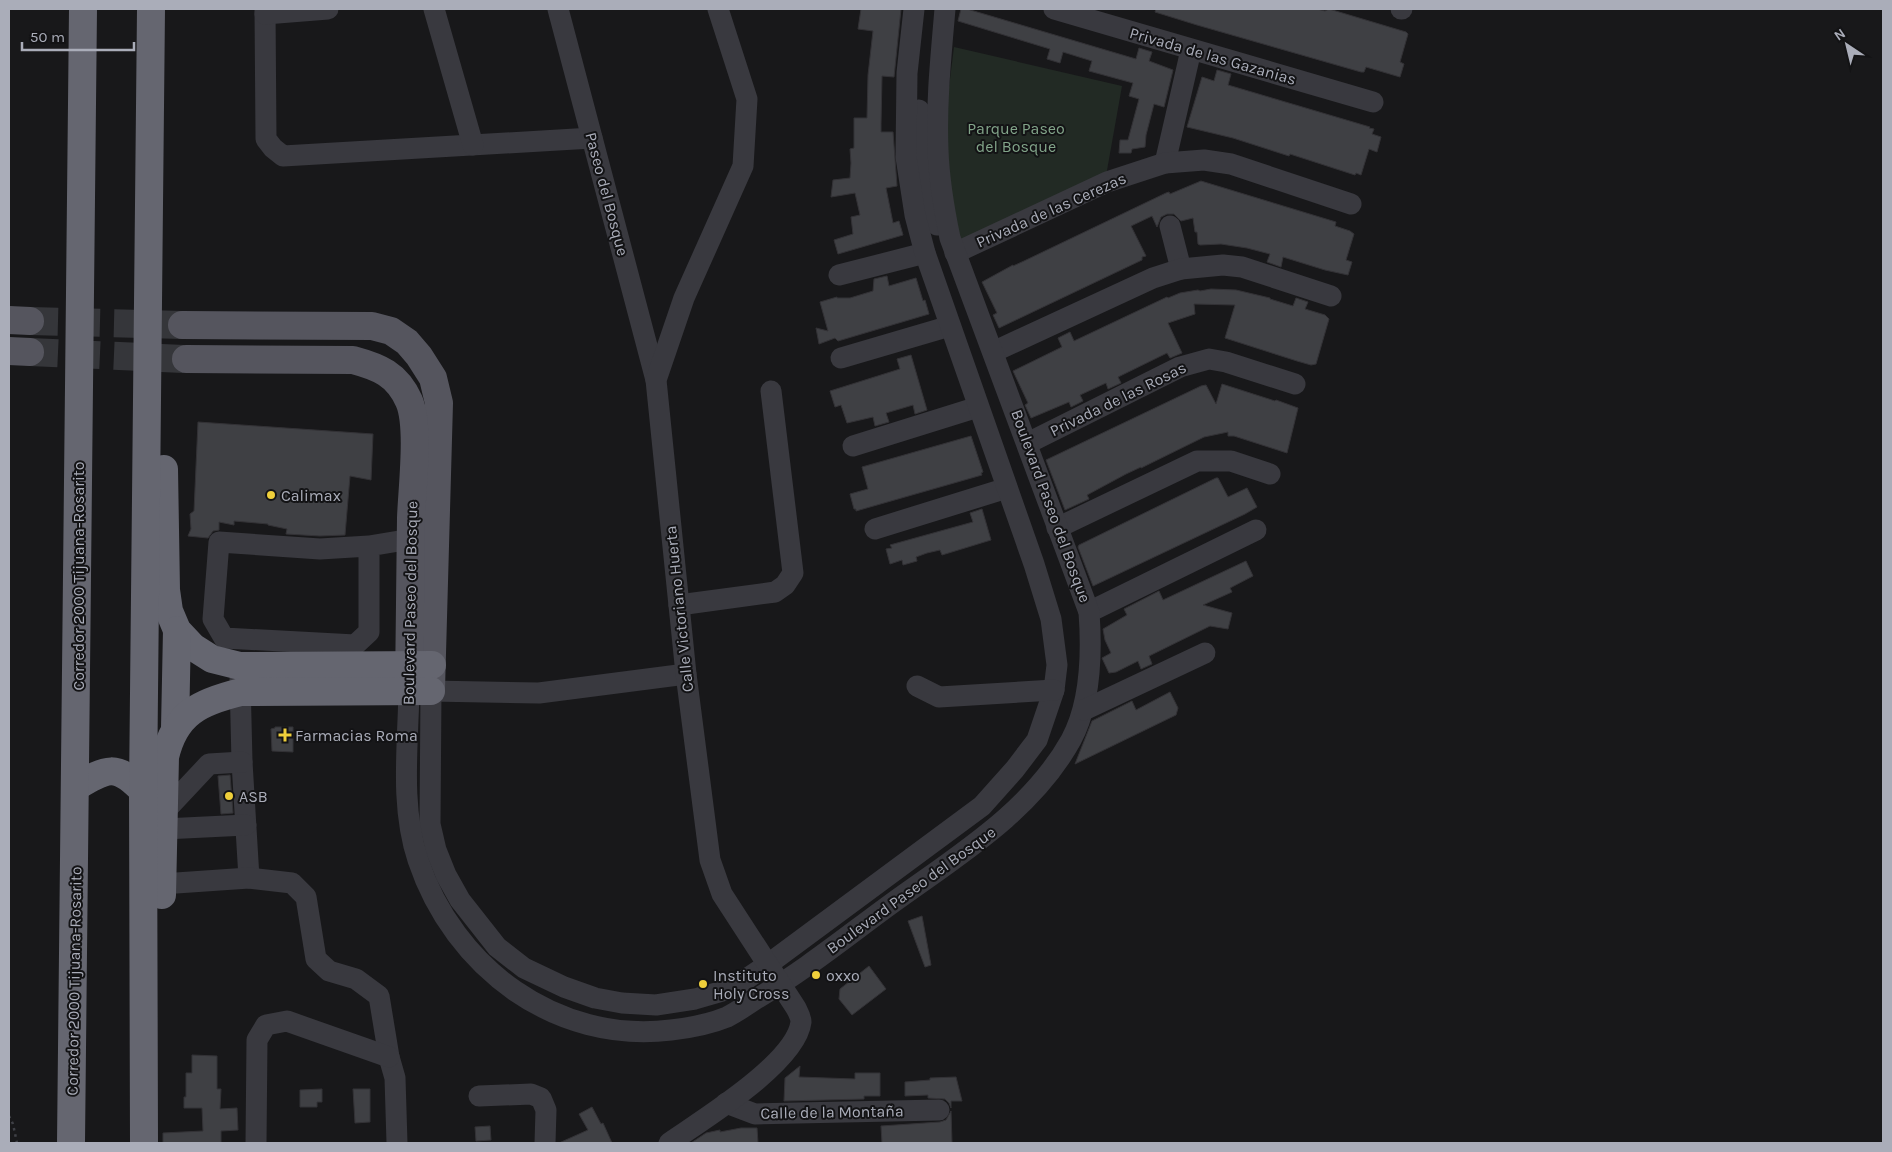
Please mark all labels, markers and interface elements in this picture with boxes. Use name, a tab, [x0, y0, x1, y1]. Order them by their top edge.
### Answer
scale bar	[22, 20, 135, 52]
north arrow	[1822, 20, 1872, 70]
street label: Privada de las Gazanias	[1127, 23, 1299, 89]
text: N	[1831, 25, 1849, 45]
text: 50 m	[30, 28, 65, 46]
park label: Parque Paseo del Bosque	[967, 119, 1065, 156]
street label: Paseo del Bosque	[581, 130, 633, 258]
street label: Privada de las Cerezas	[973, 168, 1129, 252]
street label: Privada de las Rosas	[1047, 358, 1189, 440]
street label: Boulevard Paseo del Bosque	[1007, 407, 1095, 605]
street label: Corredor 2000 Tijuana-Rosarito	[69, 461, 88, 691]
place label: Calimax	[281, 486, 341, 505]
marker: Calimax	[265, 489, 277, 501]
street label: Boulevard Paseo del Bosque	[399, 501, 421, 705]
street label: Calle Victoriano Huerta	[661, 525, 697, 693]
place label: Farmacias Roma	[295, 726, 418, 745]
marker: Farmacias Roma	[279, 729, 291, 741]
place label: ASB	[239, 787, 268, 806]
marker: ASB	[223, 790, 235, 802]
street label: Boulevard Paseo del Bosque	[823, 822, 999, 958]
street label: Corredor 2000 Tijuana-Rosarito	[63, 866, 85, 1096]
place label: Instituto Holy Cross	[713, 966, 789, 1003]
place label: oxxo	[826, 966, 860, 985]
marker: oxxo	[810, 969, 822, 981]
marker: Instituto Holy Cross	[697, 978, 709, 990]
street label: Calle de la Montaña	[760, 1101, 904, 1123]

